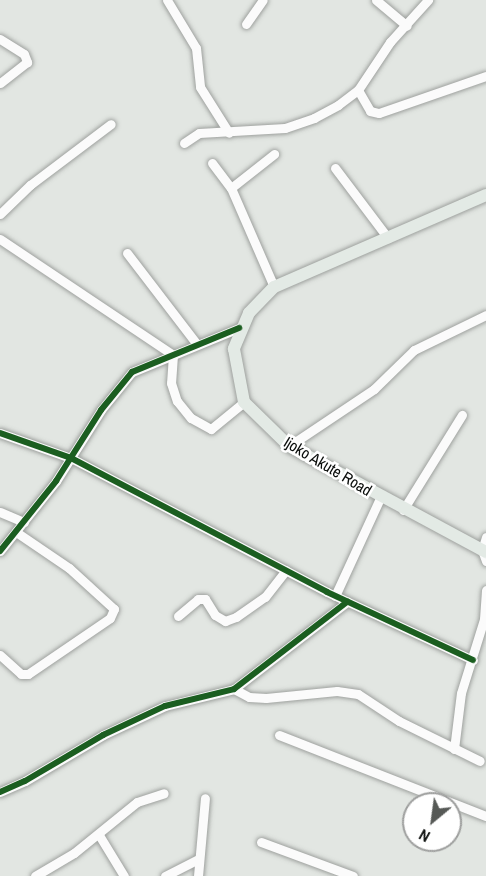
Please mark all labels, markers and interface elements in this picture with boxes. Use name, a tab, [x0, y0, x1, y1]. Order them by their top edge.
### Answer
street label: Ijoko Akute Road	[280, 432, 376, 500]
north arrow	[402, 792, 462, 852]
text: N	[415, 824, 434, 848]

